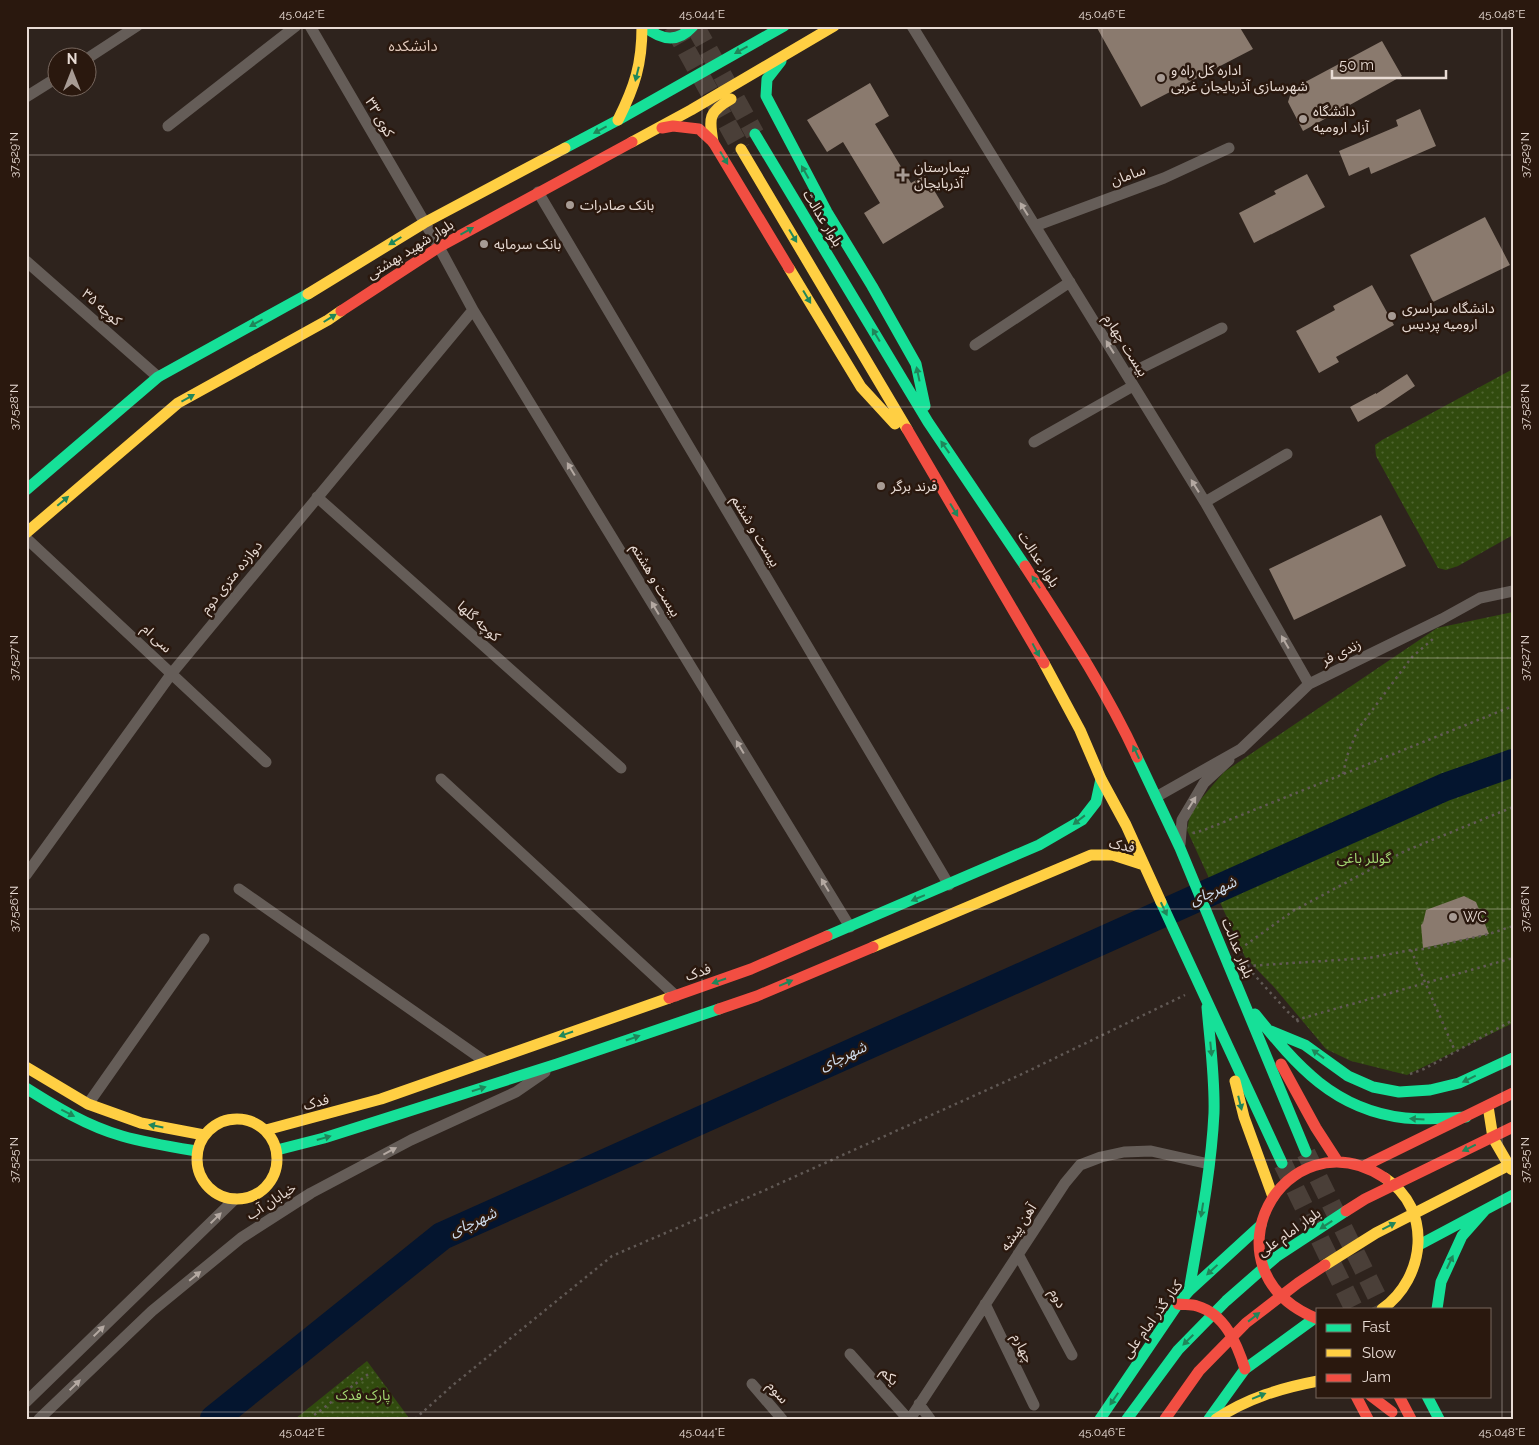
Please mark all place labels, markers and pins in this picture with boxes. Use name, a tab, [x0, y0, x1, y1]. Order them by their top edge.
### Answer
place label: اداره کل راه و شهرسازی آذربایجان غربی	[1171, 62, 1308, 95]
marker: اداره کل راه و شهرسازی آذربایجان غربی	[1155, 72, 1167, 84]
place label: دانشگاه آزاد ارومیه	[1313, 103, 1370, 136]
marker: دانشگاه آزاد ارومیه	[1297, 113, 1309, 125]
place label: بیمارستان آذربایجان	[914, 159, 970, 192]
marker: بیمارستان آذربایجان	[896, 168, 910, 182]
place label: بانک صادرات	[580, 197, 654, 214]
marker: بانک صادرات	[564, 199, 576, 211]
place label: بانک سرمایه	[494, 236, 561, 253]
marker: بانک سرمایه	[478, 238, 490, 250]
place label: دانشگاه سراسری ارومیه پردیس	[1402, 300, 1495, 334]
marker: دانشگاه سراسری ارومیه پردیس	[1386, 310, 1398, 322]
place label: فرند برگر	[890, 478, 937, 495]
marker: فرند برگر	[875, 480, 887, 492]
place label: WC	[1463, 909, 1487, 925]
marker: WC	[1447, 911, 1459, 923]

